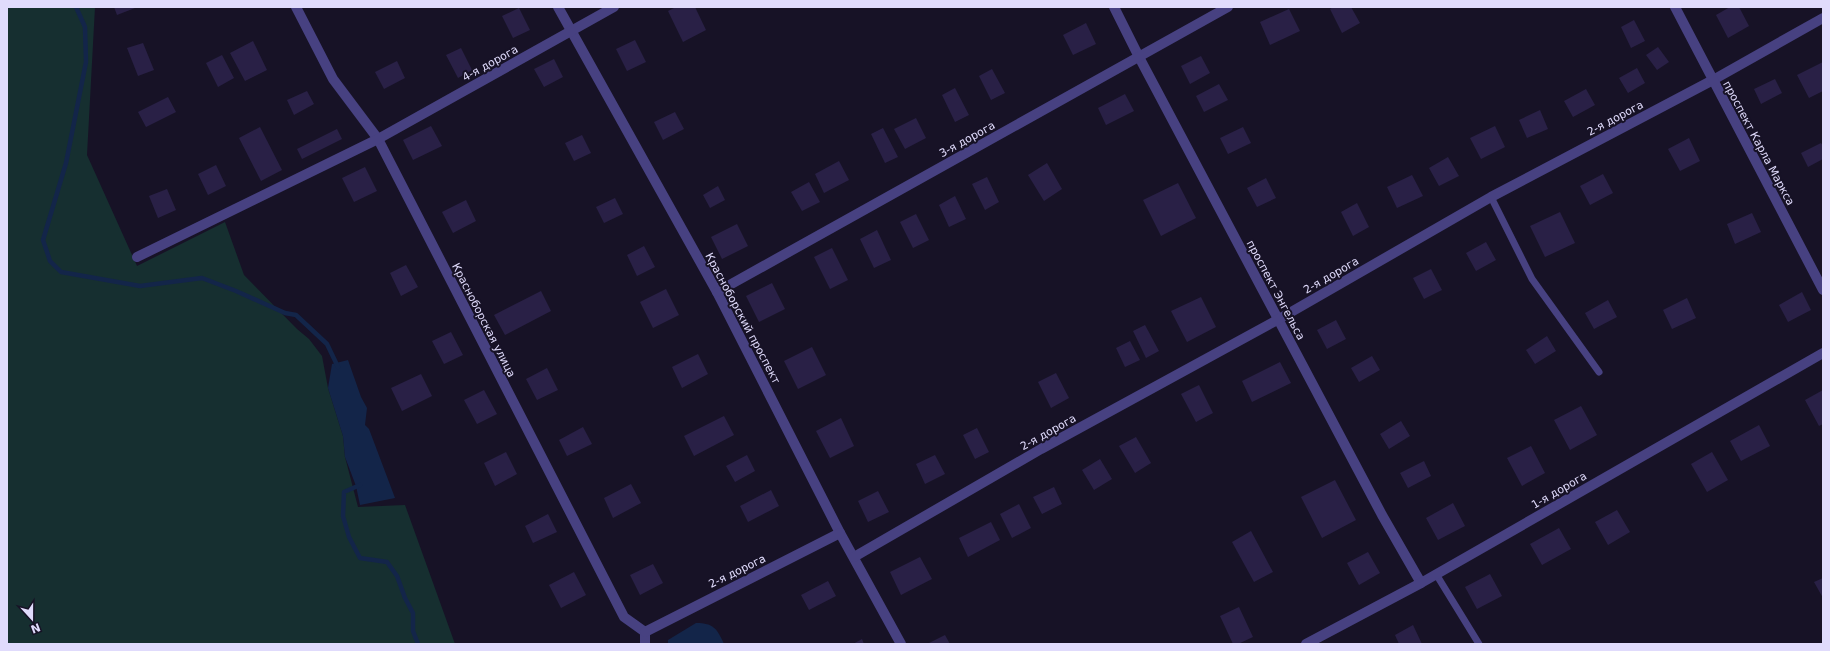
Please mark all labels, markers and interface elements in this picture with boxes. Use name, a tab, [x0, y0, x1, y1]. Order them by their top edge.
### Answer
street label: 4-я дорога	[460, 43, 520, 84]
street label: проспект Карла Маркса	[1720, 79, 1797, 208]
street label: 2-я дорога	[1585, 98, 1646, 139]
street label: 3-я дорога	[937, 119, 997, 160]
street label: проспект Энгельса	[1244, 238, 1307, 342]
street label: Красноборский проспект	[702, 251, 783, 386]
street label: 2-я дорога	[1301, 254, 1361, 296]
street label: Красноборская улица	[449, 261, 518, 380]
street label: 2-я дорога	[1018, 412, 1078, 453]
street label: 1-я дорога	[1529, 469, 1589, 511]
street label: 2-я дорога	[707, 552, 768, 591]
north arrow	[12, 599, 52, 639]
text: N	[29, 620, 42, 636]

